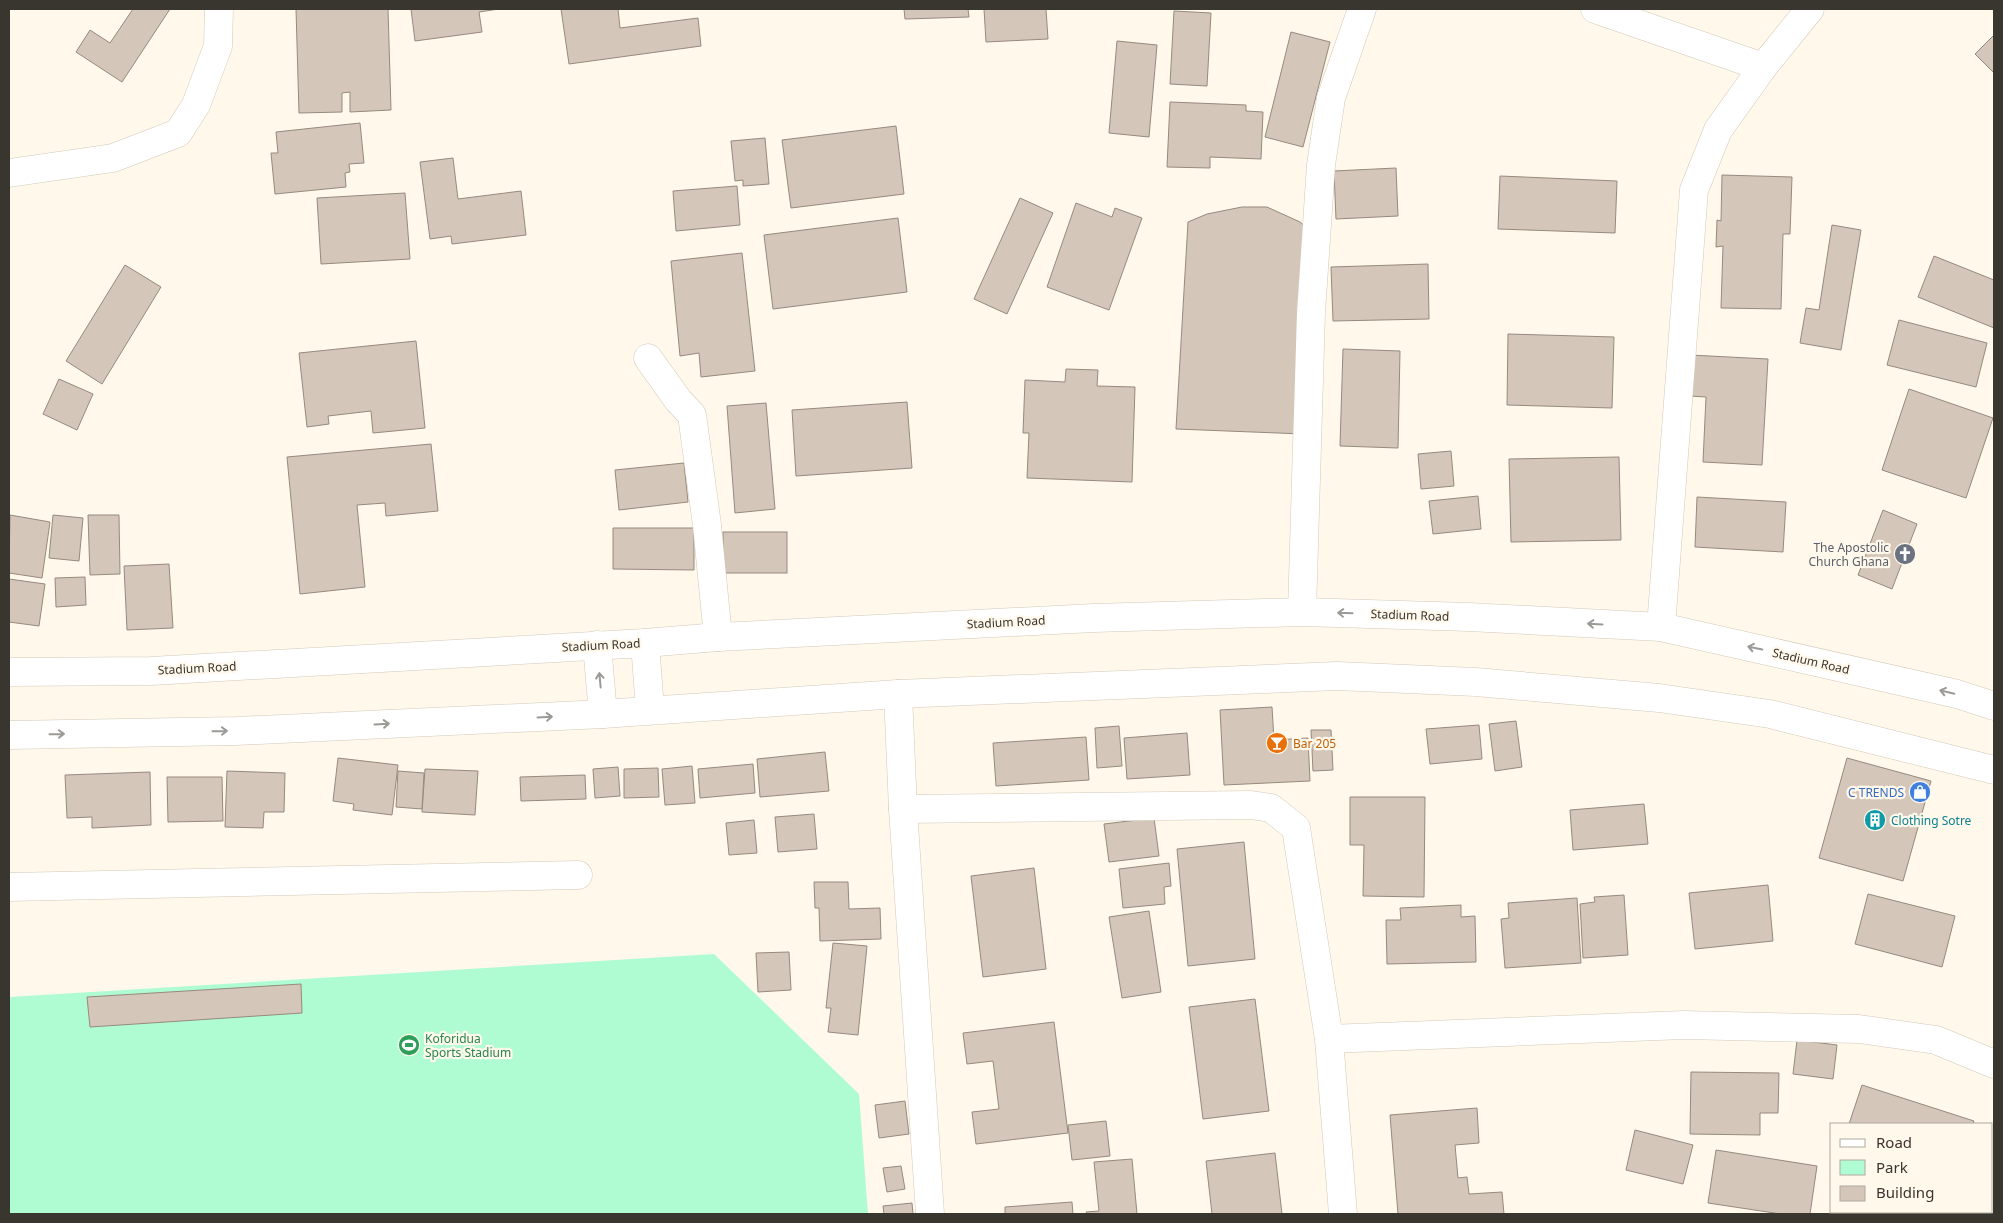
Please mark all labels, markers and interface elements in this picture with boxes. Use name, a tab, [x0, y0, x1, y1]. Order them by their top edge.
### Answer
place label: The Apostolic Church Ghana	[1809, 539, 1889, 570]
church icon: The Apostolic Church Ghana	[1893, 542, 1917, 566]
street label: Stadium Road	[1370, 605, 1450, 625]
one-way arrow	[1337, 609, 1353, 618]
street label: Stadium Road	[966, 611, 1046, 633]
one-way arrow	[1587, 619, 1603, 628]
street label: Stadium Road	[561, 634, 641, 656]
one-way arrow	[1747, 643, 1763, 652]
street label: Stadium Road	[1771, 644, 1851, 678]
street label: Stadium Road	[157, 657, 237, 679]
one-way arrow	[595, 672, 605, 688]
one-way arrow	[1940, 687, 1956, 696]
one-way arrow	[536, 712, 552, 722]
one-way arrow	[374, 720, 390, 729]
one-way arrow	[212, 726, 228, 736]
one-way arrow	[49, 729, 65, 739]
bar icon: Bar 205	[1265, 731, 1289, 755]
place label: Bar 205	[1293, 735, 1336, 752]
shop icon: C TRENDS	[1908, 780, 1932, 804]
place label: C TRENDS	[1848, 784, 1904, 801]
building icon: Clothing Sotre	[1863, 808, 1887, 832]
place label: Clothing Sotre	[1891, 812, 1972, 829]
place label: Koforidua Sports Stadium	[425, 1030, 511, 1061]
sports icon: Koforidua Sports Stadium	[397, 1033, 421, 1057]
legend	[1830, 1123, 1993, 1213]
text: Road	[1876, 1132, 1912, 1152]
text: Park	[1876, 1157, 1908, 1177]
text: Building	[1876, 1182, 1934, 1202]

